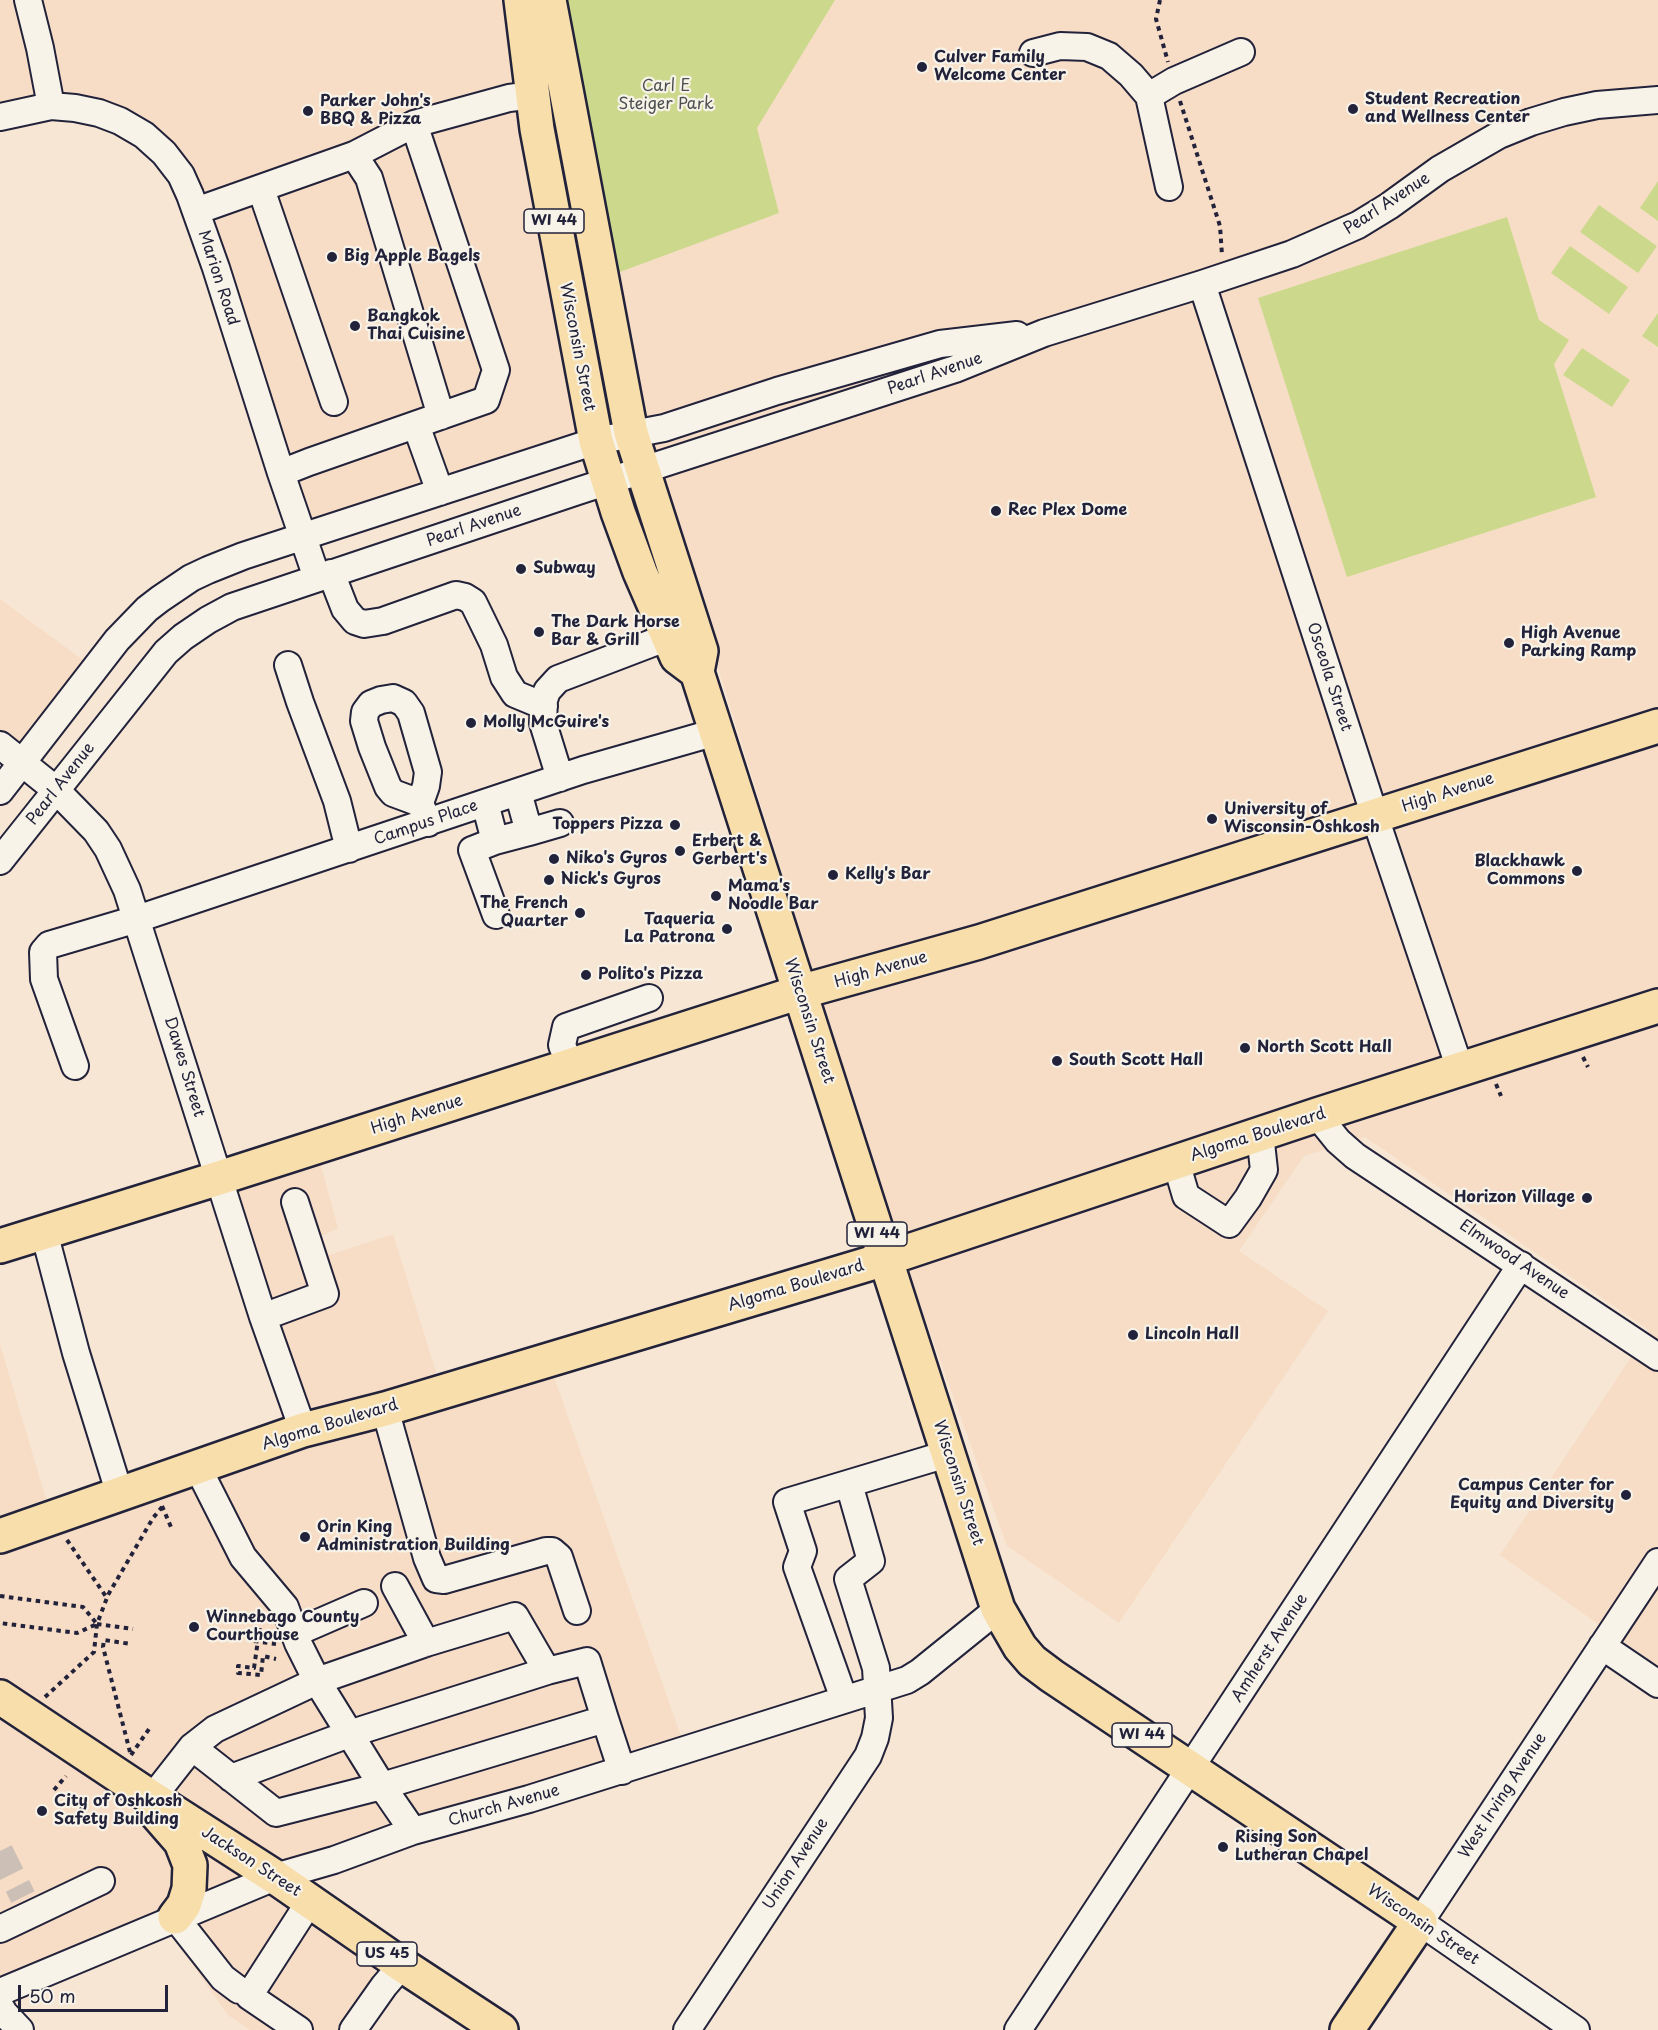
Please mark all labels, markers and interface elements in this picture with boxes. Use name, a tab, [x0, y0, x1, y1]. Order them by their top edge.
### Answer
place label: Culver Family Welcome Center	[934, 48, 1066, 86]
marker: Culver Family Welcome Center	[915, 60, 929, 74]
park label: Carl E Steiger Park	[618, 77, 714, 115]
place label: Student Recreation and Wellness Center	[1365, 90, 1530, 128]
place label: Parker John's BBQ & Pizza	[320, 92, 431, 130]
marker: Student Recreation and Wellness Center	[1346, 102, 1360, 116]
marker: Parker John's BBQ & Pizza	[301, 104, 315, 118]
street label: Pearl Avenue	[1340, 169, 1434, 239]
road number: WI 44	[524, 209, 584, 233]
street label: Marion Road	[194, 228, 242, 328]
place label: Big Apple Bagels	[344, 247, 480, 267]
marker: Big Apple Bagels	[325, 250, 339, 264]
street label: Wisconsin Street	[555, 281, 599, 413]
place label: Bangkok Thai Cuisine	[367, 307, 465, 345]
marker: Bangkok Thai Cuisine	[348, 319, 362, 333]
street label: Pearl Avenue	[885, 349, 985, 399]
street label: Pearl Avenue	[424, 501, 524, 551]
place label: Rec Plex Dome	[1008, 501, 1127, 521]
marker: Rec Plex Dome	[989, 504, 1003, 518]
place label: Subway	[533, 559, 596, 579]
marker: Subway	[514, 562, 528, 576]
place label: The Dark Horse Bar & Grill	[551, 613, 680, 651]
street label: Osceola Street	[1302, 620, 1356, 734]
place label: High Avenue Parking Ramp	[1521, 624, 1636, 662]
marker: The Dark Horse Bar & Grill	[532, 625, 546, 639]
marker: High Avenue Parking Ramp	[1502, 636, 1516, 650]
place label: Molly McGuire's	[483, 713, 609, 733]
marker: Molly McGuire's	[464, 716, 478, 730]
street label: Pearl Avenue	[23, 739, 99, 829]
street label: High Avenue	[1400, 769, 1496, 817]
street label: Campus Place	[371, 796, 481, 850]
place label: University of Wisconsin-Oshkosh	[1224, 800, 1380, 838]
marker: University of Wisconsin-Oshkosh	[1205, 812, 1219, 826]
place label: Toppers Pizza	[552, 815, 663, 835]
marker: Toppers Pizza	[668, 818, 682, 832]
place label: Erbert & Gerbert's	[692, 832, 767, 870]
marker: Erbert & Gerbert's	[673, 844, 687, 858]
place label: Niko's Gyros	[566, 849, 667, 869]
marker: Niko's Gyros	[547, 852, 561, 866]
place label: Blackhawk Commons	[1474, 852, 1565, 890]
marker: Blackhawk Commons	[1570, 864, 1584, 878]
place label: Kelly's Bar	[845, 865, 930, 885]
marker: Kelly's Bar	[826, 868, 840, 882]
place label: Nick's Gyros	[561, 870, 661, 890]
marker: Nick's Gyros	[542, 873, 556, 887]
place label: Mama's Noodle Bar	[728, 877, 818, 915]
marker: Mama's Noodle Bar	[709, 889, 723, 903]
place label: The French Quarter	[480, 894, 568, 932]
marker: The French Quarter	[573, 906, 587, 920]
place label: Taqueria La Patrona	[624, 910, 715, 948]
marker: Taqueria La Patrona	[720, 922, 734, 936]
street label: High Avenue	[832, 948, 930, 992]
street label: Wisconsin Street	[780, 956, 838, 1086]
place label: Polito's Pizza	[598, 965, 703, 985]
marker: Polito's Pizza	[579, 968, 593, 982]
street label: Dawes Street	[160, 1014, 208, 1120]
place label: North Scott Hall	[1257, 1038, 1392, 1058]
marker: North Scott Hall	[1238, 1041, 1252, 1055]
place label: South Scott Hall	[1069, 1051, 1203, 1071]
marker: South Scott Hall	[1050, 1054, 1064, 1068]
street label: High Avenue	[369, 1091, 465, 1139]
street label: Algoma Boulevard	[1188, 1104, 1328, 1166]
place label: Horizon Village	[1454, 1188, 1575, 1208]
marker: Horizon Village	[1580, 1191, 1594, 1205]
street label: Elmwood Avenue	[1456, 1216, 1572, 1304]
road number: WI 44	[847, 1222, 907, 1246]
street label: Algoma Boulevard	[726, 1256, 866, 1316]
place label: Lincoln Hall	[1145, 1325, 1239, 1345]
marker: Lincoln Hall	[1126, 1328, 1140, 1342]
street label: Algoma Boulevard	[260, 1395, 400, 1455]
street label: Wisconsin Street	[929, 1418, 987, 1548]
place label: Campus Center for Equity and Diversity	[1450, 1476, 1614, 1514]
marker: Campus Center for Equity and Diversity	[1619, 1488, 1633, 1502]
place label: Orin King Administration Building	[317, 1518, 510, 1556]
marker: Orin King Administration Building	[298, 1530, 312, 1544]
street label: Amherst Avenue	[1228, 1590, 1312, 1706]
place label: Winnebago County Courthouse	[206, 1608, 359, 1646]
marker: Winnebago County Courthouse	[187, 1620, 201, 1634]
road number: WI 44	[1112, 1723, 1172, 1747]
street label: West Irving Avenue	[1455, 1730, 1551, 1862]
street label: Church Avenue	[446, 1781, 562, 1831]
place label: City of Oshkosh Safety Building	[54, 1792, 182, 1830]
marker: City of Oshkosh Safety Building	[35, 1804, 49, 1818]
street label: Union Avenue	[759, 1815, 833, 1913]
street label: Jackson Street	[198, 1823, 304, 1901]
place label: Rising Son Lutheran Chapel	[1235, 1828, 1368, 1866]
marker: Rising Son Lutheran Chapel	[1216, 1840, 1230, 1854]
street label: Wisconsin Street	[1364, 1881, 1482, 1969]
road number: US 45	[357, 1942, 417, 1966]
scale bar	[21, 1973, 171, 2011]
text: 50 m	[29, 1982, 76, 2009]

